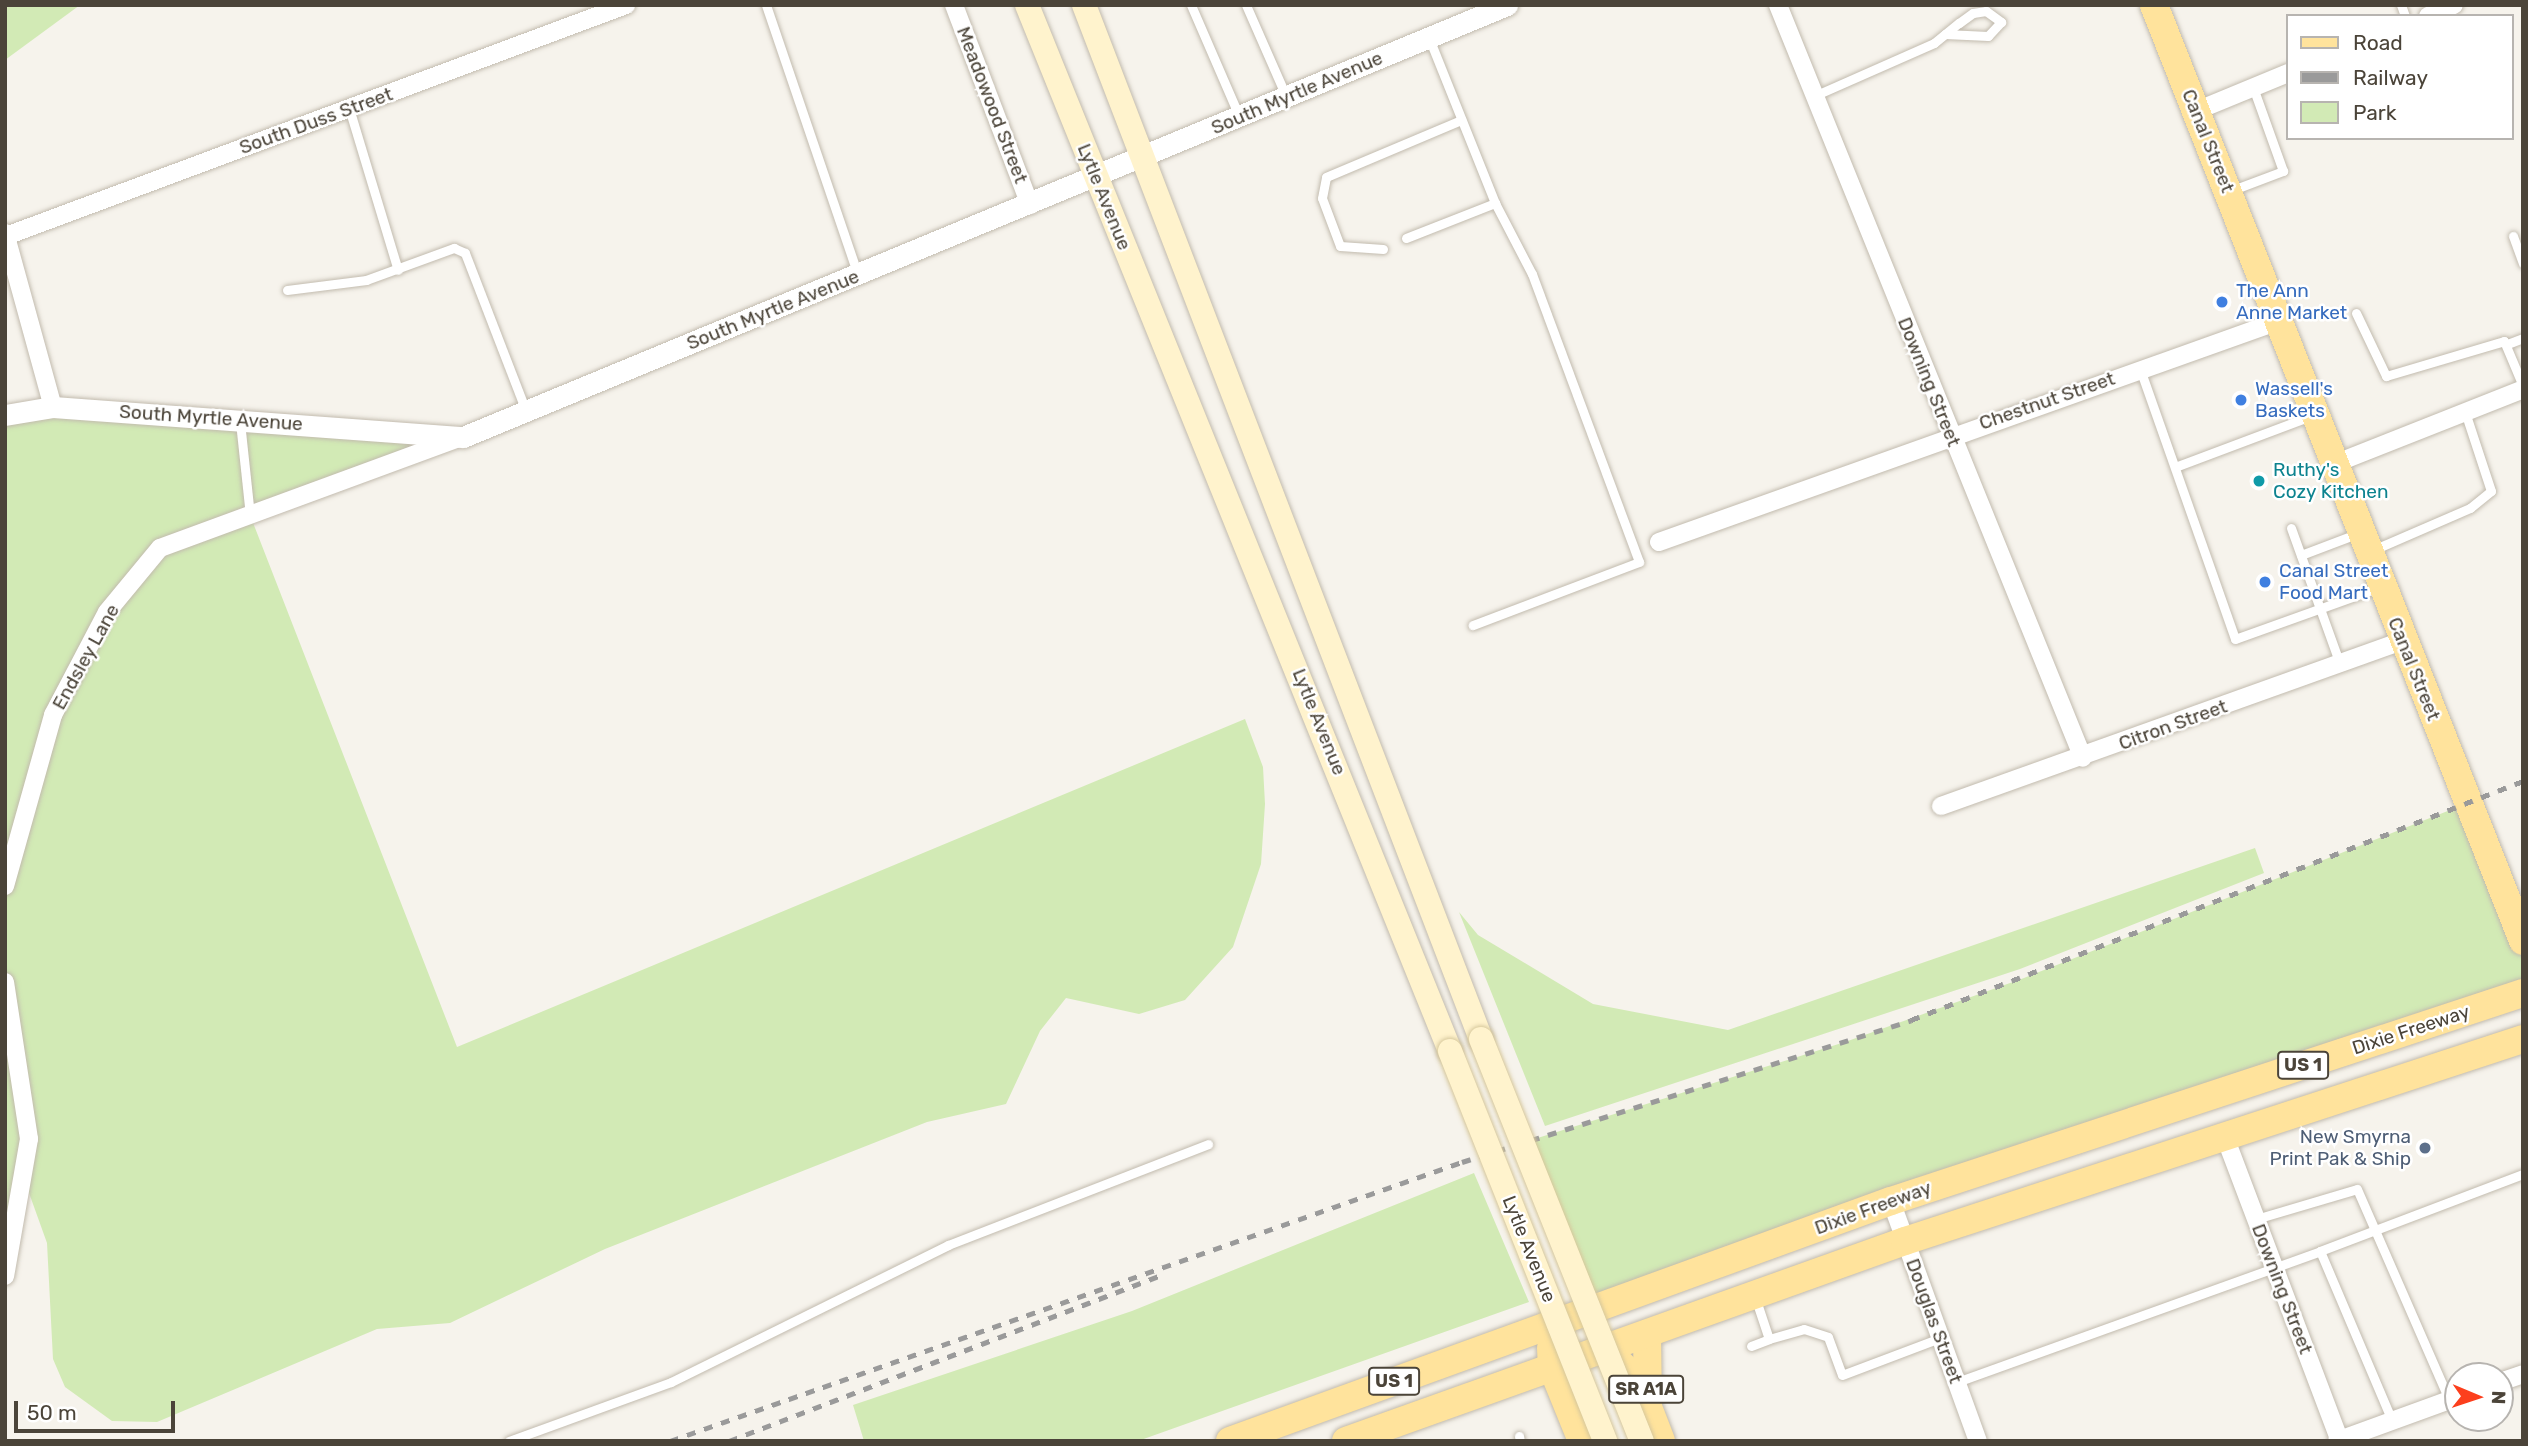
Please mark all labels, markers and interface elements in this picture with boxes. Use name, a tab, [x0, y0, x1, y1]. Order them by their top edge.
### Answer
legend	[2286, 14, 2514, 140]
street label: Meadowood Street	[952, 24, 1032, 186]
text: Road	[2353, 30, 2403, 55]
street label: South Myrtle Avenue	[1208, 46, 1386, 140]
text: Railway	[2353, 65, 2428, 90]
street label: South Duss Street	[236, 83, 396, 159]
street label: Canal Street	[2177, 86, 2239, 196]
text: Park	[2353, 100, 2397, 125]
street label: Lytle Avenue	[1072, 140, 1136, 254]
street label: South Myrtle Avenue	[683, 265, 863, 355]
place label: The Ann Anne Market	[2236, 280, 2347, 324]
marker: The Ann Anne Market	[2214, 294, 2230, 310]
street label: Downing Street	[1893, 314, 1965, 450]
street label: Chestnut Street	[1976, 367, 2118, 435]
place label: Wassell's Baskets	[2255, 378, 2333, 422]
marker: Wassell's Baskets	[2233, 392, 2249, 408]
street label: South Myrtle Avenue	[118, 400, 304, 436]
place label: Ruthy's Cozy Kitchen	[2273, 459, 2389, 503]
marker: Ruthy's Cozy Kitchen	[2251, 473, 2267, 489]
place label: Canal Street Food Mart	[2279, 560, 2388, 604]
marker: Canal Street Food Mart	[2257, 574, 2273, 590]
street label: Endsley Lane	[48, 600, 124, 714]
street label: Canal Street	[2383, 614, 2445, 724]
street label: Lytle Avenue	[1287, 665, 1351, 779]
street label: Citron Street	[2116, 695, 2230, 755]
street label: Dixie Freeway	[2349, 1000, 2473, 1060]
road number: US 1	[2277, 1050, 2329, 1080]
place label: New Smyrna Print Pak & Ship	[2269, 1126, 2411, 1170]
marker: New Smyrna Print Pak & Ship	[2417, 1140, 2433, 1156]
street label: Dixie Freeway	[1812, 1176, 1934, 1240]
street label: Lytle Avenue	[1497, 1192, 1561, 1306]
street label: Downing Street	[2247, 1221, 2317, 1357]
street label: Douglas Street	[1901, 1255, 1967, 1387]
north arrow	[2444, 1362, 2514, 1432]
road number: US 1	[1368, 1366, 1420, 1396]
road number: SR A1A	[1608, 1374, 1684, 1404]
scale bar	[18, 1386, 178, 1430]
text: N	[2487, 1390, 2510, 1405]
text: 50 m	[27, 1400, 77, 1425]

